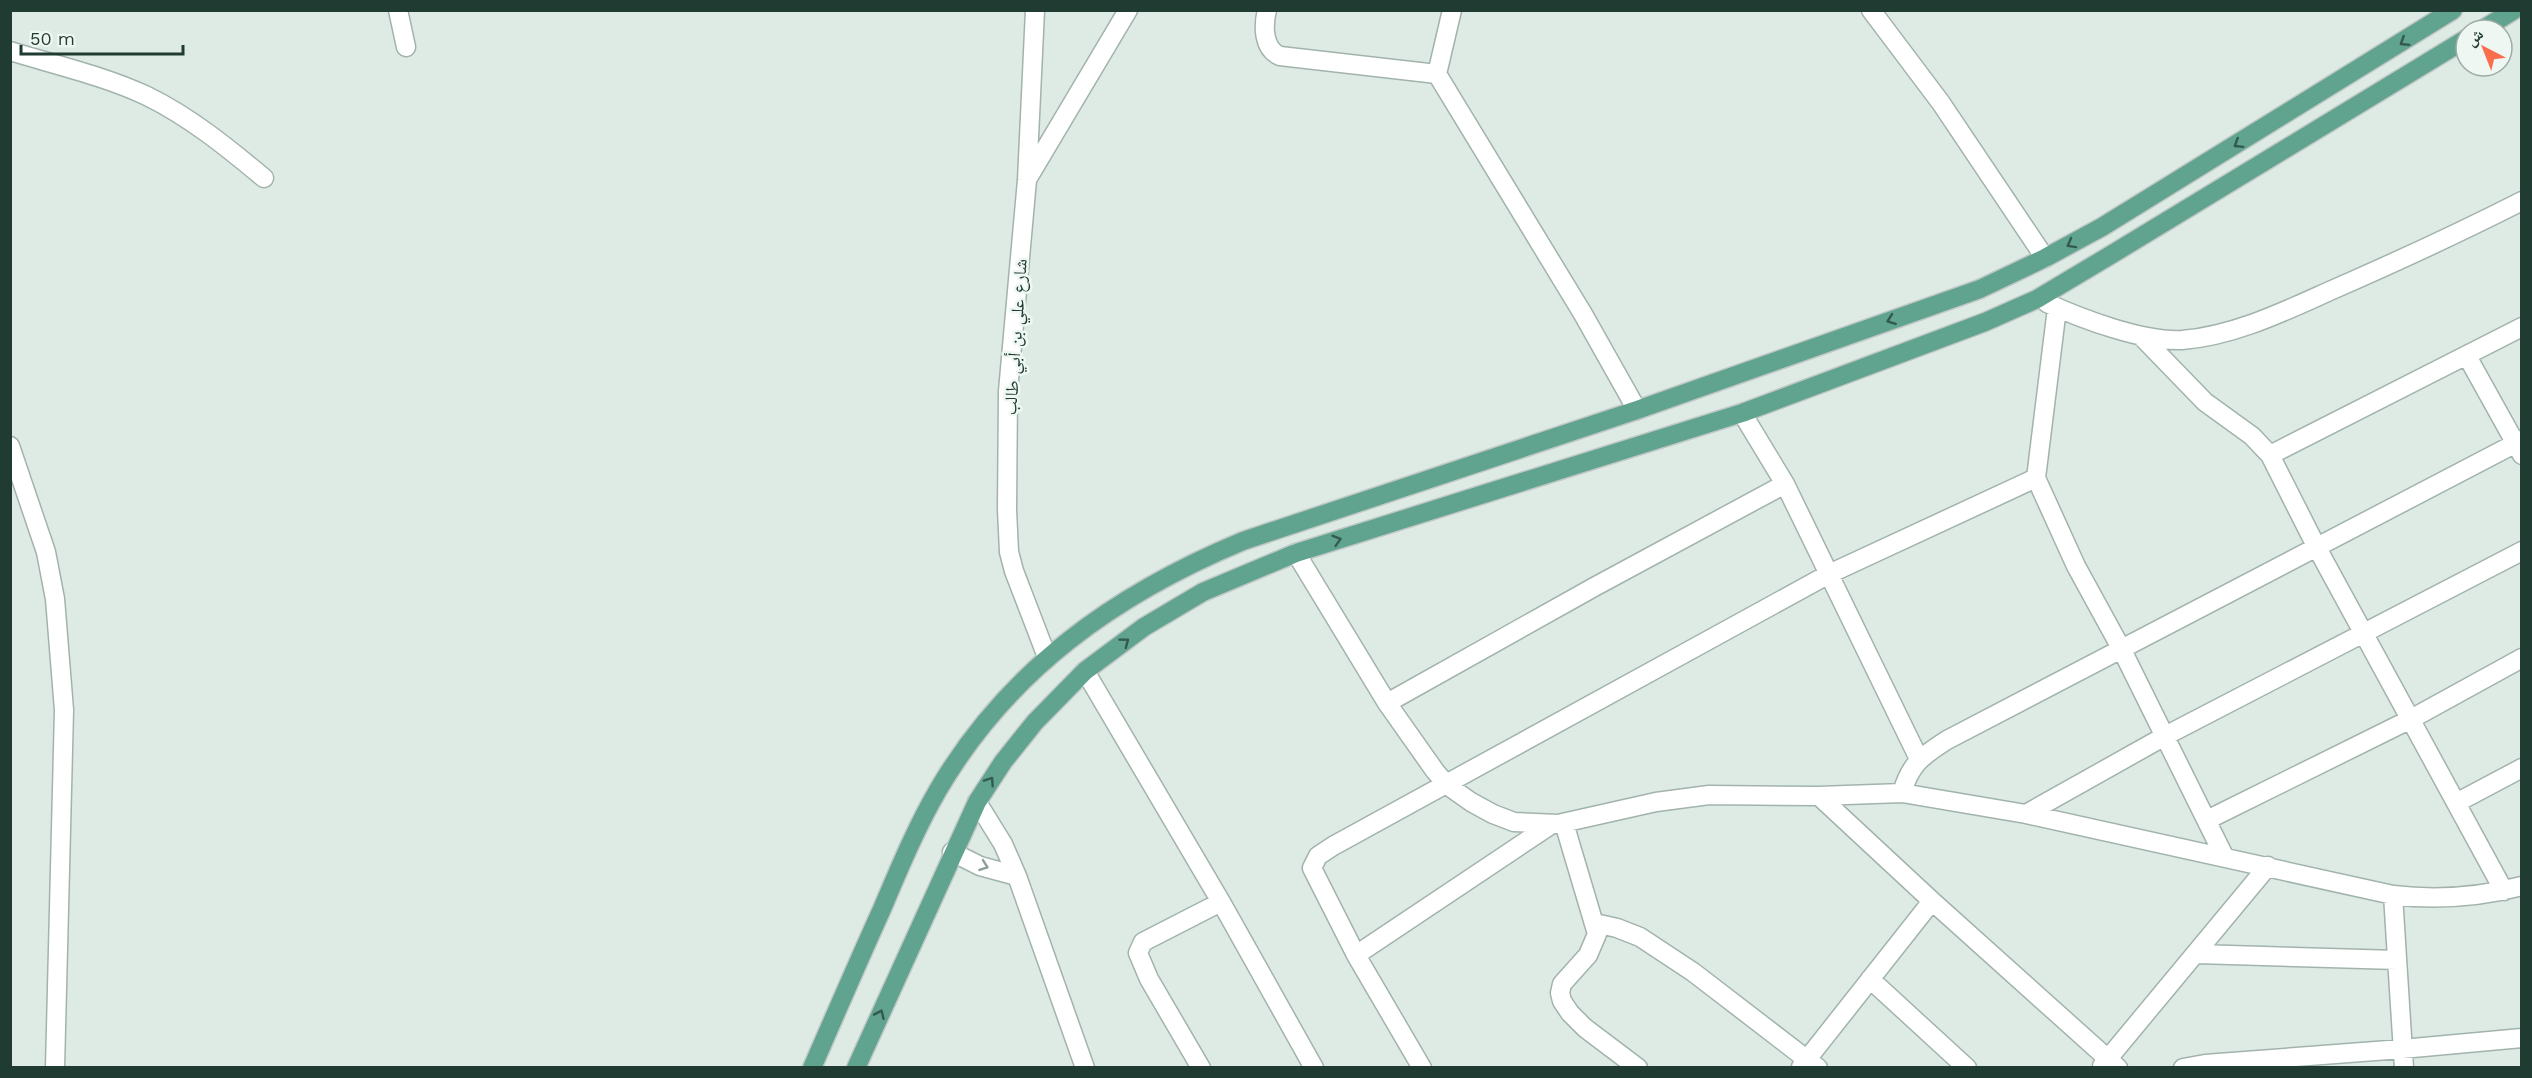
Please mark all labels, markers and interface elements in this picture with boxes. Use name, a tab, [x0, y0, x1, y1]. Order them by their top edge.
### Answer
scale bar	[21, 18, 183, 56]
north arrow	[2454, 18, 2514, 78]
text: ش	[2462, 24, 2487, 50]
text: 50 m	[30, 28, 75, 49]
one-way arrow	[2400, 34, 2410, 46]
one-way arrow	[2234, 136, 2244, 148]
one-way arrow	[2066, 237, 2077, 248]
street label: شارع علي بن أبي طالب	[999, 258, 1035, 416]
one-way arrow	[1887, 313, 1897, 326]
one-way arrow	[1331, 535, 1342, 547]
one-way arrow	[1118, 638, 1129, 649]
one-way arrow	[983, 777, 994, 788]
one-way arrow	[978, 859, 988, 872]
one-way arrow	[872, 1010, 884, 1021]

